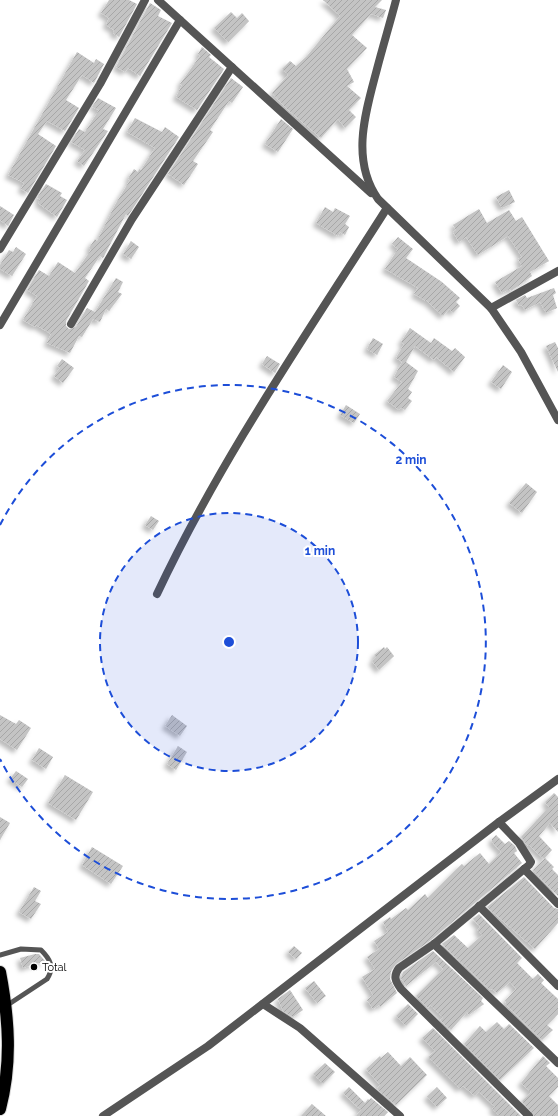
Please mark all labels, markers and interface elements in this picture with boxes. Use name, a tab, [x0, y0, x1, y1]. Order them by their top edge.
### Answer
text: 2 min	[395, 453, 427, 467]
text: 1 min	[305, 544, 335, 558]
centre of rings	[222, 635, 236, 649]
place label: Total	[42, 961, 67, 974]
marker: Total	[29, 962, 39, 972]

